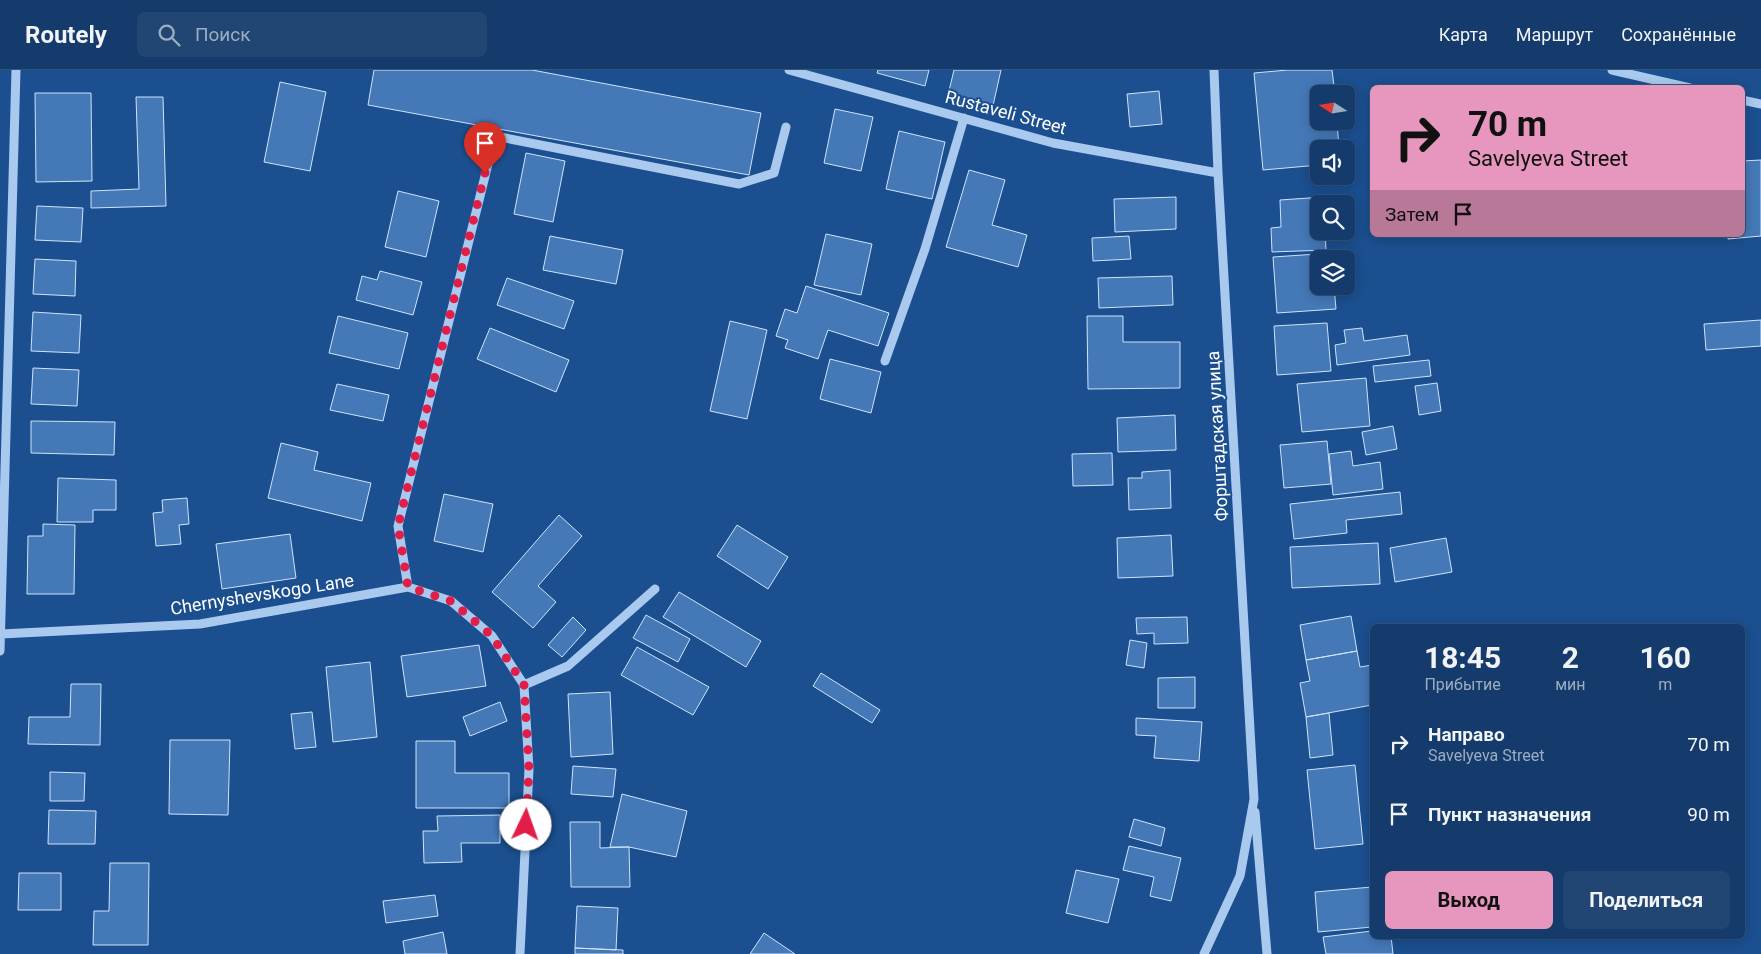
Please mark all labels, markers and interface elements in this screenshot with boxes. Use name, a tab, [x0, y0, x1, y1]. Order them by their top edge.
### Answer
search box	[137, 12, 487, 57]
text: Routely	[25, 21, 107, 49]
icon: search	[155, 21, 183, 49]
text: Поиск	[195, 23, 250, 46]
text: Карта	[1439, 24, 1488, 45]
text: Маршрут	[1516, 24, 1593, 45]
text: Сохранённые	[1621, 24, 1736, 45]
north arrow	[1310, 85, 1355, 130]
map controls	[1310, 85, 1355, 295]
street label: Rustaveli Street	[943, 86, 1069, 138]
text: 70 m	[1468, 104, 1547, 145]
icon: right	[1385, 105, 1450, 170]
pin	[464, 122, 506, 173]
icon: arrive	[471, 129, 499, 157]
button: sound	[1310, 140, 1355, 185]
text: Savelyeva Street	[1468, 146, 1628, 171]
button: search	[1310, 195, 1355, 240]
icon: arrive	[1449, 200, 1477, 228]
text: Затем	[1385, 203, 1439, 226]
button: layers	[1310, 250, 1355, 295]
street label: Форштадская улица	[1202, 350, 1232, 522]
street label: Chernyshevskogo Lane	[169, 569, 355, 619]
text: 18:45	[1424, 640, 1501, 675]
text: 2	[1562, 640, 1579, 675]
text: 160	[1639, 640, 1691, 675]
text: Прибытие	[1424, 675, 1501, 694]
text: мин	[1555, 675, 1585, 694]
text: m	[1658, 675, 1672, 694]
text: Направо	[1428, 723, 1505, 746]
icon: right	[1385, 730, 1413, 758]
text: 70 m	[1687, 733, 1730, 756]
text: Savelyeva Street	[1428, 746, 1544, 765]
position arrow	[499, 798, 551, 850]
icon: arrive	[1385, 800, 1413, 828]
text: Пункт назначения	[1428, 803, 1591, 826]
text: 90 m	[1687, 803, 1730, 826]
button: Выход	[1385, 871, 1553, 929]
button: Поделиться	[1563, 871, 1730, 929]

